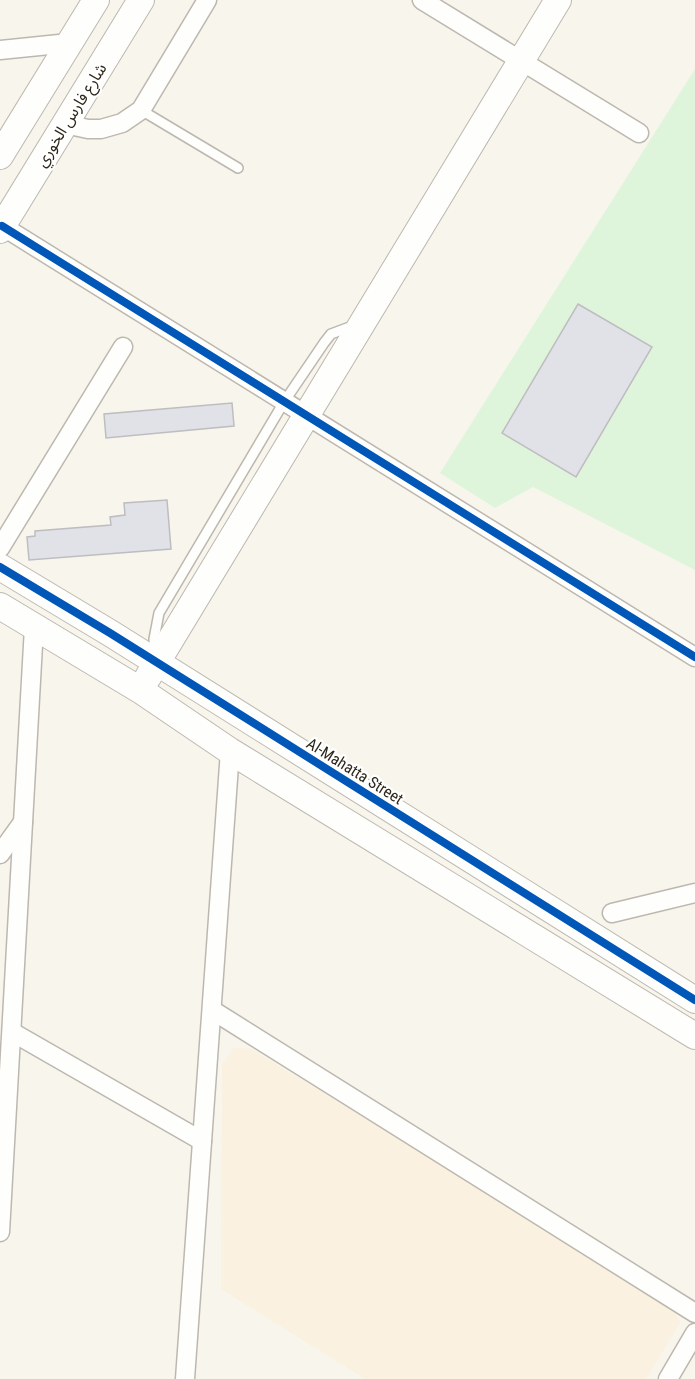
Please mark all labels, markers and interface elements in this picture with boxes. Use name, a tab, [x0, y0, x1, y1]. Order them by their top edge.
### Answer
street label: شارع فارس الخوري	[31, 60, 113, 172]
street label: Al-Mahatta Street	[303, 734, 407, 808]

